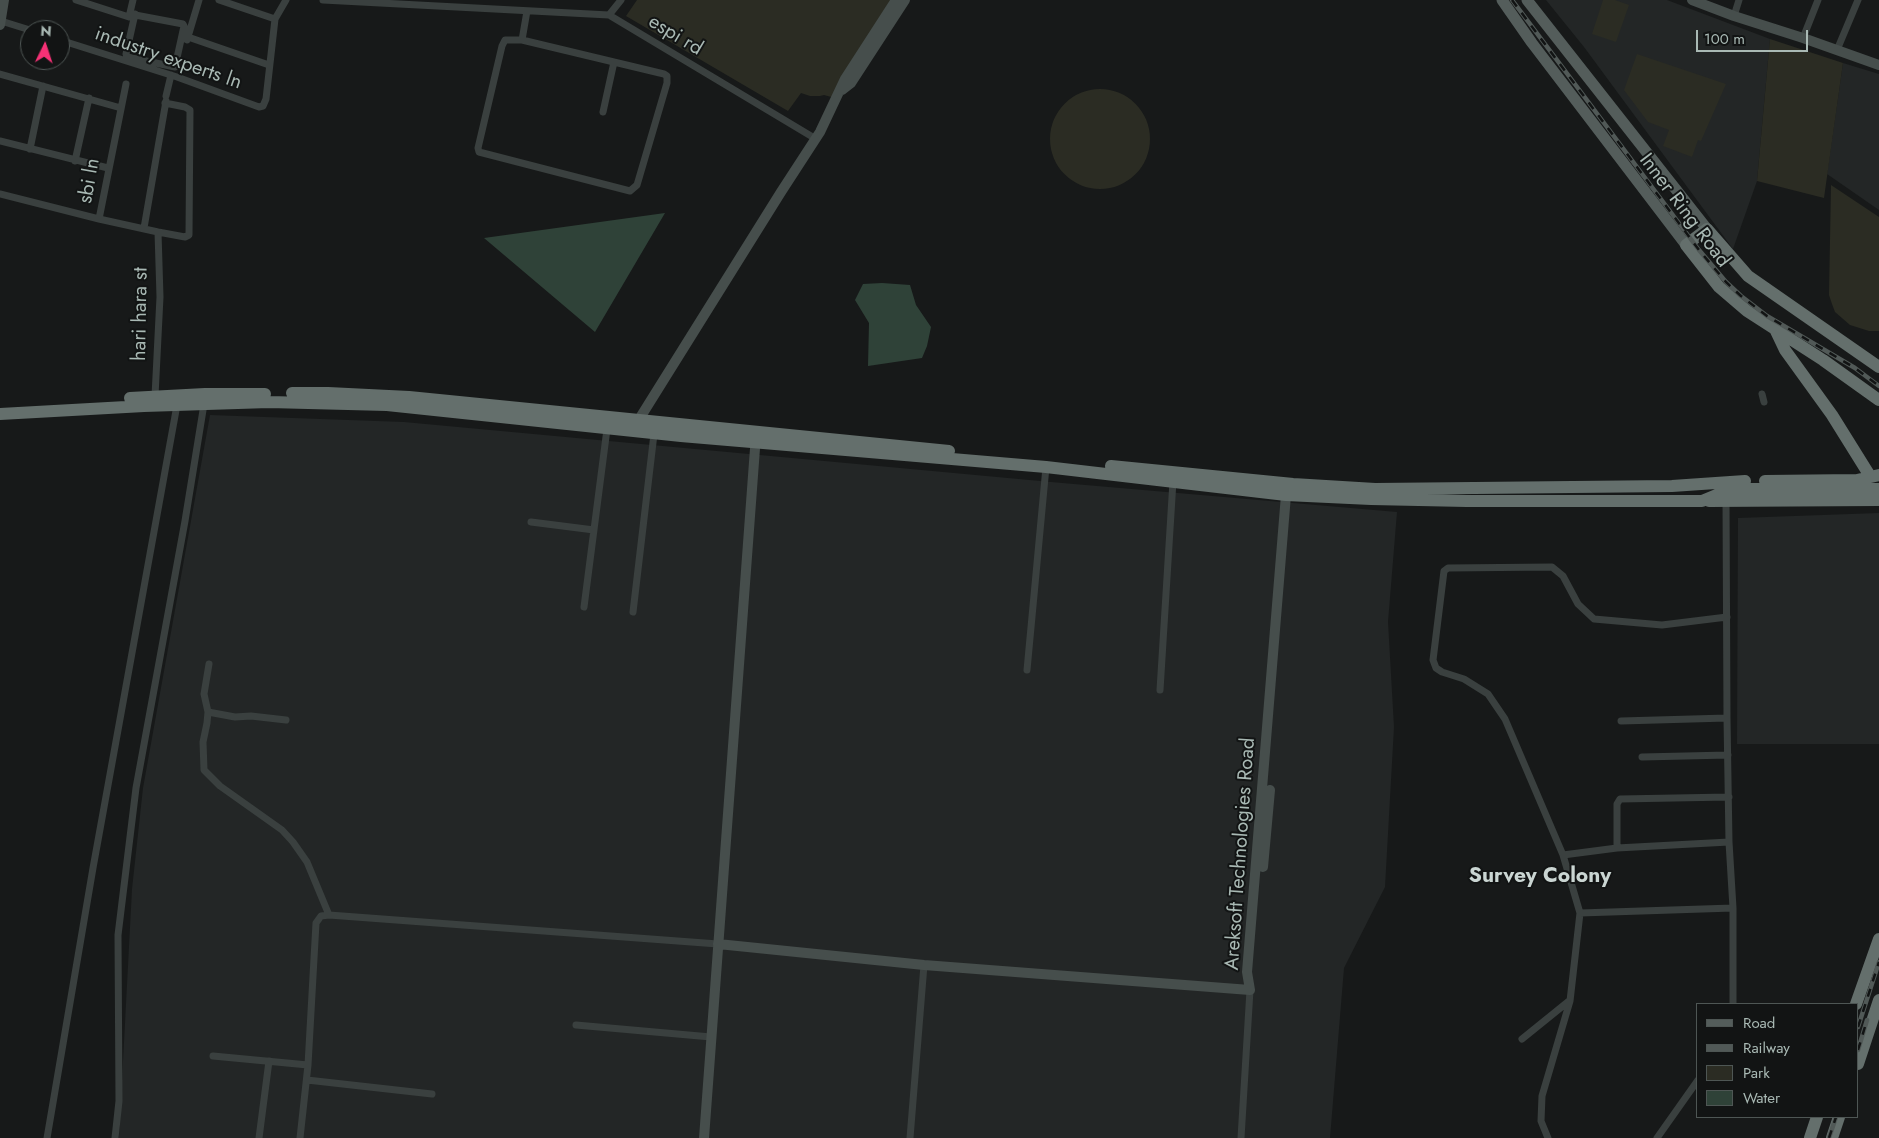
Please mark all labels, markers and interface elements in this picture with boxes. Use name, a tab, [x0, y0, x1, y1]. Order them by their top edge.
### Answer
street label: espi rd	[643, 10, 707, 62]
north arrow	[20, 20, 70, 70]
scale bar	[1699, 20, 1812, 52]
text: N	[40, 21, 52, 41]
street label: industry experts ln	[91, 23, 245, 95]
text: 100 m	[1704, 28, 1745, 50]
street label: Inner Ring Road	[1633, 149, 1735, 273]
street label: sbi ln	[74, 156, 106, 206]
street label: hari hara st	[128, 267, 154, 361]
street label: Areksoft Technologies Road	[1221, 737, 1261, 971]
district label: Survey Colony	[1469, 864, 1611, 890]
legend	[1696, 1003, 1859, 1118]
text: Road	[1743, 1012, 1775, 1034]
text: Railway	[1743, 1037, 1790, 1059]
text: Park	[1743, 1062, 1770, 1084]
text: Water	[1743, 1087, 1780, 1109]

